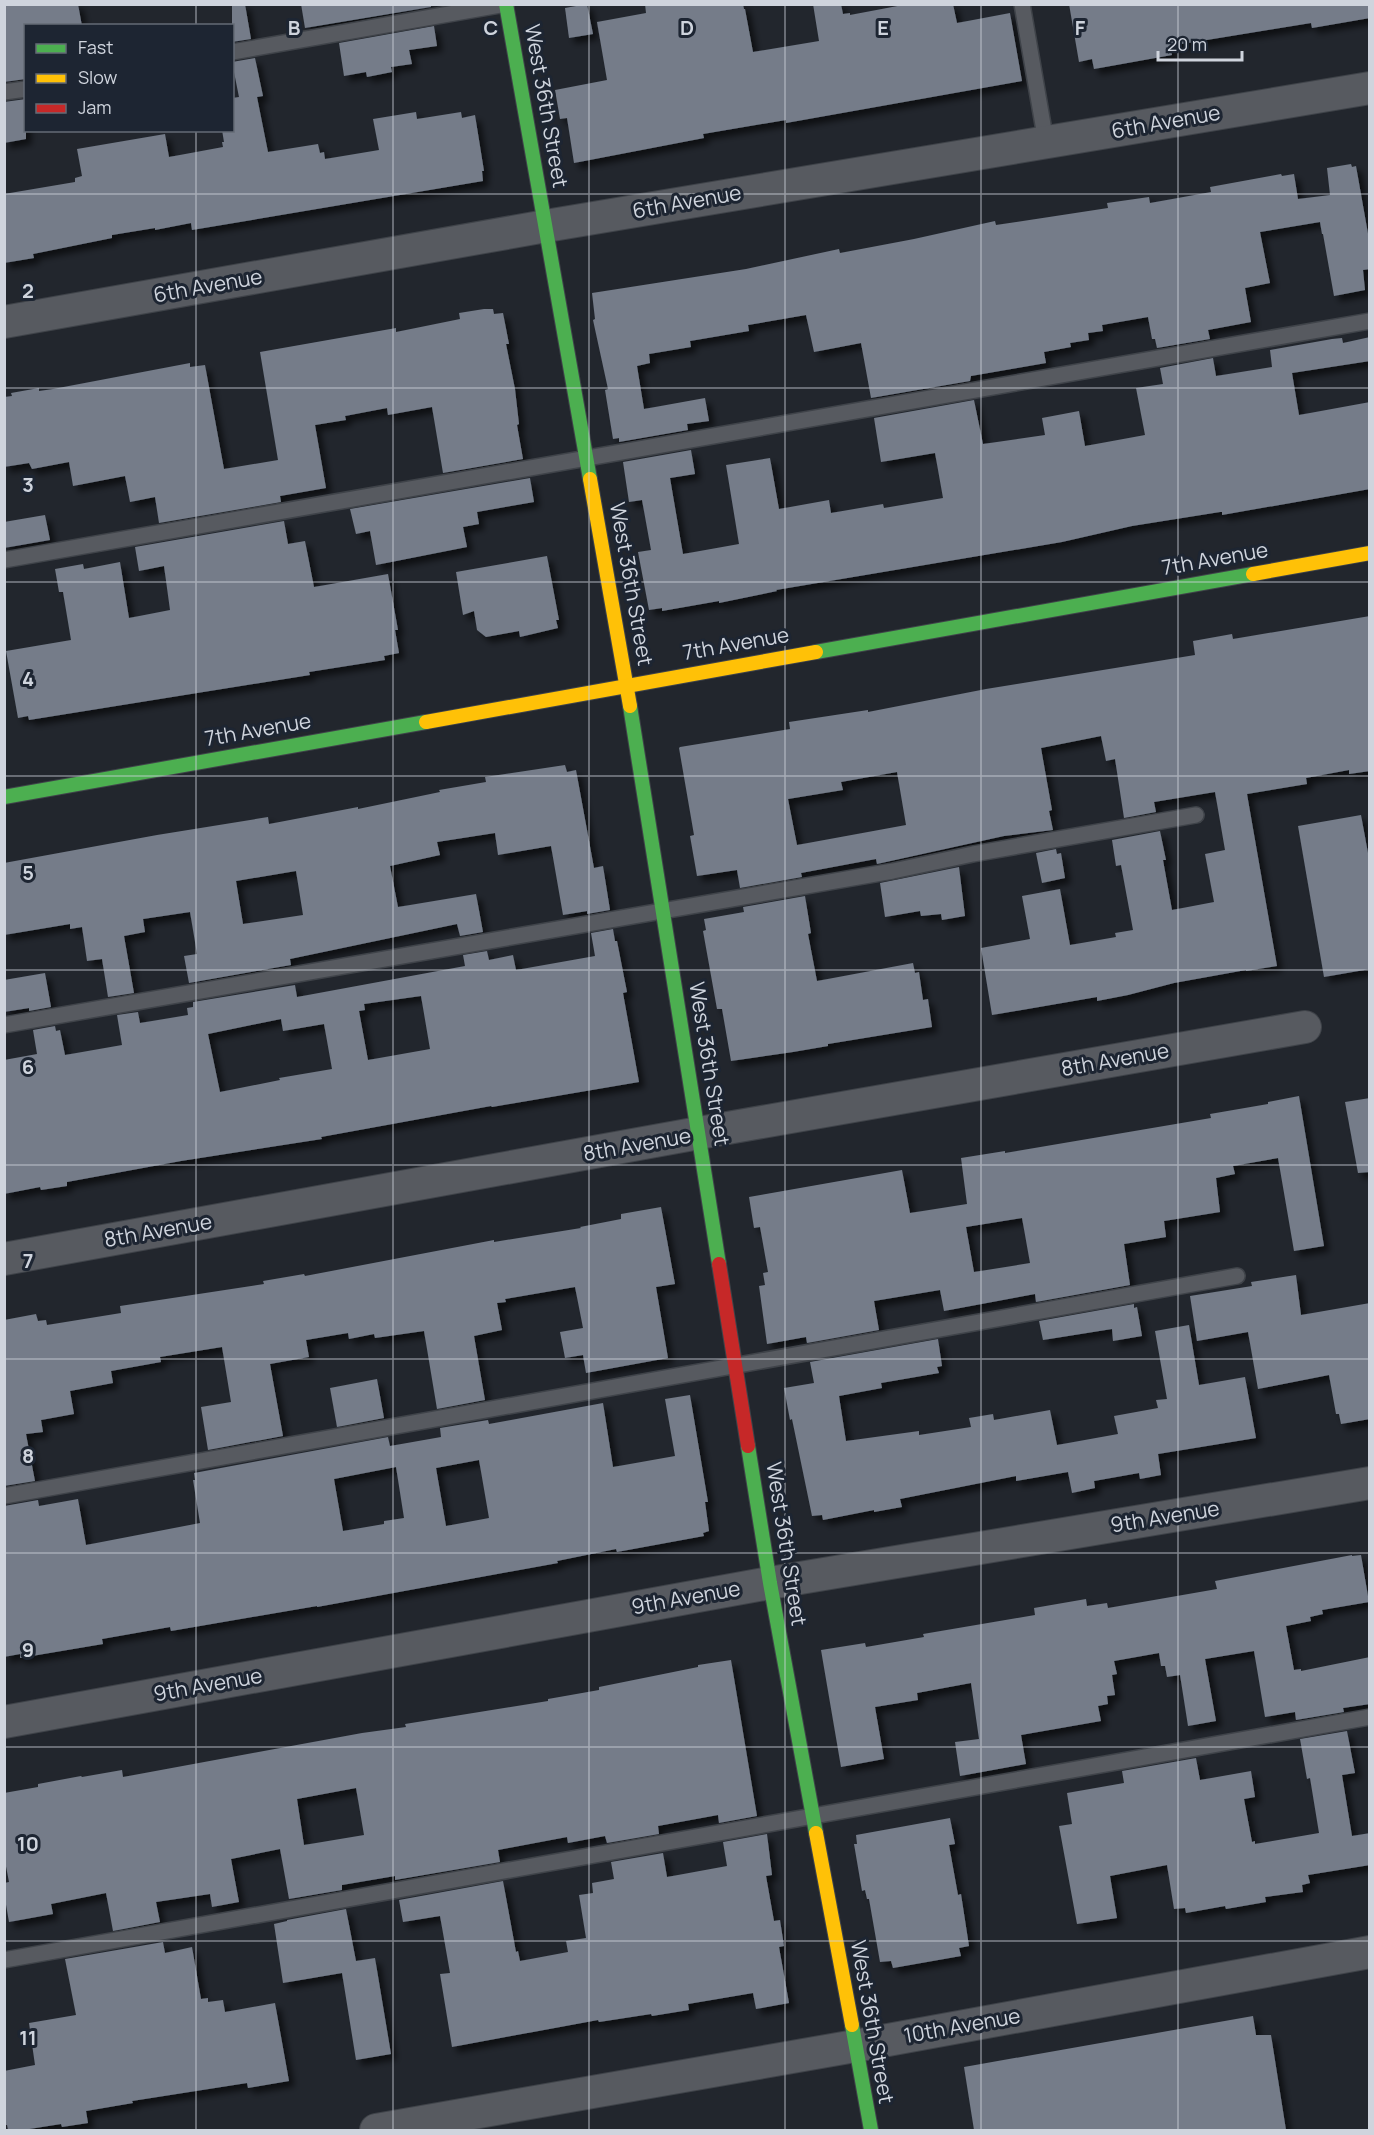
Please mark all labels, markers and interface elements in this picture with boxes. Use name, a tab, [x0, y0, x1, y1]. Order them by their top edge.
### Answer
text: B	[288, 14, 301, 41]
text: C	[484, 14, 498, 41]
text: D	[680, 14, 694, 41]
text: E	[877, 14, 889, 41]
text: F	[1075, 14, 1086, 41]
street label: West 36th Street	[519, 22, 575, 190]
legend	[24, 24, 234, 132]
scale bar	[1158, 24, 1242, 62]
text: 20 m	[1167, 32, 1207, 56]
text: Fast	[78, 35, 113, 59]
text: Slow	[78, 65, 118, 89]
text: Jam	[78, 95, 112, 119]
street label: 6th Avenue	[1109, 98, 1222, 144]
street label: 6th Avenue	[630, 178, 743, 224]
street label: 6th Avenue	[151, 262, 264, 308]
text: 2	[22, 277, 34, 304]
text: 3	[22, 471, 34, 498]
street label: West 36th Street	[604, 500, 660, 668]
street label: 7th Avenue	[1159, 535, 1270, 581]
street label: 7th Avenue	[680, 620, 791, 666]
text: 4	[22, 665, 34, 692]
street label: 7th Avenue	[202, 706, 313, 752]
text: 5	[22, 859, 34, 886]
street label: West 36th Street	[683, 980, 737, 1148]
street label: 8th Avenue	[1059, 1036, 1171, 1082]
text: 6	[22, 1053, 34, 1080]
street label: 8th Avenue	[581, 1121, 693, 1167]
street label: 8th Avenue	[102, 1207, 214, 1253]
text: 7	[23, 1247, 33, 1274]
text: 8	[22, 1442, 34, 1469]
street label: West 36th Street	[760, 1460, 814, 1628]
street label: 9th Avenue	[1108, 1494, 1221, 1538]
street label: 9th Avenue	[629, 1574, 742, 1620]
text: 9	[22, 1636, 34, 1663]
street label: 9th Avenue	[151, 1661, 264, 1707]
text: 10	[17, 1830, 39, 1857]
street label: West 36th Street	[845, 1938, 901, 2106]
street label: 10th Avenue	[901, 2001, 1022, 2049]
text: 11	[19, 2024, 37, 2051]

